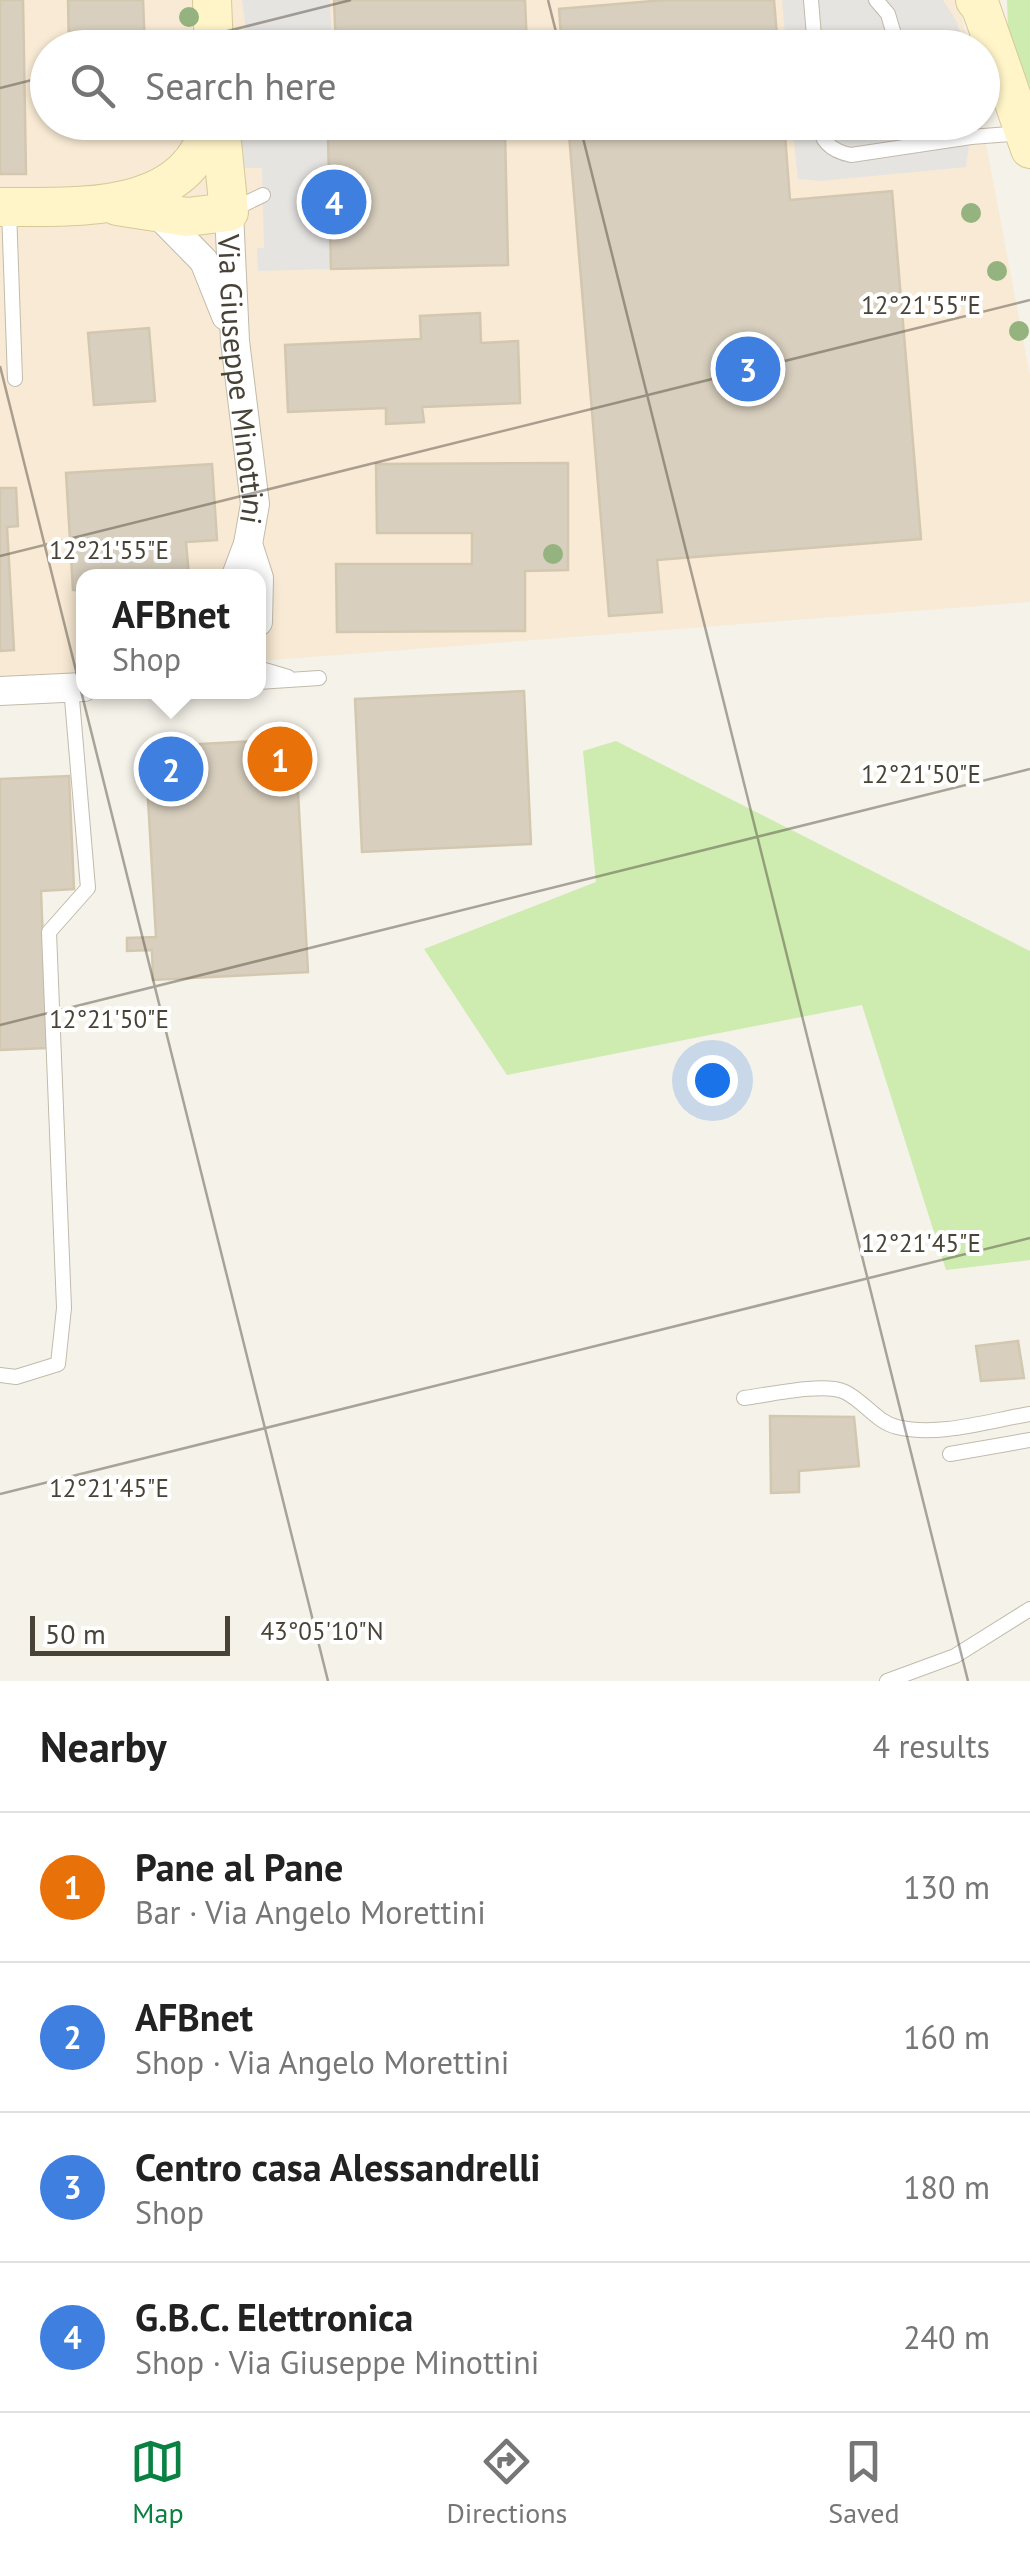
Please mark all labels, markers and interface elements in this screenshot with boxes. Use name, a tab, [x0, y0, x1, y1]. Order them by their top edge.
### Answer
search box	[30, 30, 1000, 140]
icon: search	[65, 58, 120, 113]
text: Search here	[145, 61, 337, 110]
pin: 4	[302, 164, 366, 240]
street label: Via Giuseppe Minottini	[211, 232, 275, 527]
text: 12°21'55"E	[861, 289, 981, 321]
pin: 3	[716, 332, 780, 406]
text: 12°21'55"E	[49, 534, 169, 566]
popup	[76, 569, 266, 699]
text: AFBnet	[112, 589, 230, 638]
text: Shop	[112, 638, 181, 680]
pin: 1	[248, 722, 312, 796]
pin: 2	[138, 732, 204, 806]
text: 12°21'50"E	[861, 758, 981, 790]
text: 12°21'50"E	[49, 1003, 169, 1035]
your location	[687, 1055, 738, 1106]
text: 12°21'45"E	[861, 1227, 981, 1259]
text: 12°21'45"E	[49, 1472, 169, 1504]
scale bar	[30, 1611, 230, 1656]
text: 50 m	[45, 1615, 106, 1652]
text: 43°05'10"N	[260, 1615, 384, 1647]
text: Nearby	[40, 1719, 167, 1774]
text: 4 results	[872, 1725, 990, 1767]
text: Pane al Pane	[135, 1842, 343, 1891]
text: 1	[63, 1866, 82, 1908]
text: 130 m	[903, 1866, 990, 1908]
text: Bar · Via Angelo Morettini	[135, 1891, 486, 1933]
text: AFBnet	[135, 1992, 253, 2041]
text: 2	[63, 2016, 82, 2058]
text: 160 m	[903, 2016, 990, 2058]
text: Shop · Via Angelo Morettini	[135, 2041, 509, 2083]
text: Centro casa Alessandrelli	[135, 2142, 541, 2191]
text: 3	[63, 2166, 82, 2208]
text: 180 m	[903, 2166, 990, 2208]
text: Shop	[135, 2191, 204, 2233]
text: G.B.C. Elettronica	[135, 2292, 413, 2341]
text: 4	[63, 2316, 82, 2358]
text: 240 m	[903, 2316, 990, 2358]
text: Shop · Via Giuseppe Minottini	[135, 2341, 539, 2383]
tab: Map	[130, 2434, 185, 2531]
tab: Directions	[446, 2434, 567, 2531]
tab: Saved	[828, 2434, 900, 2531]

